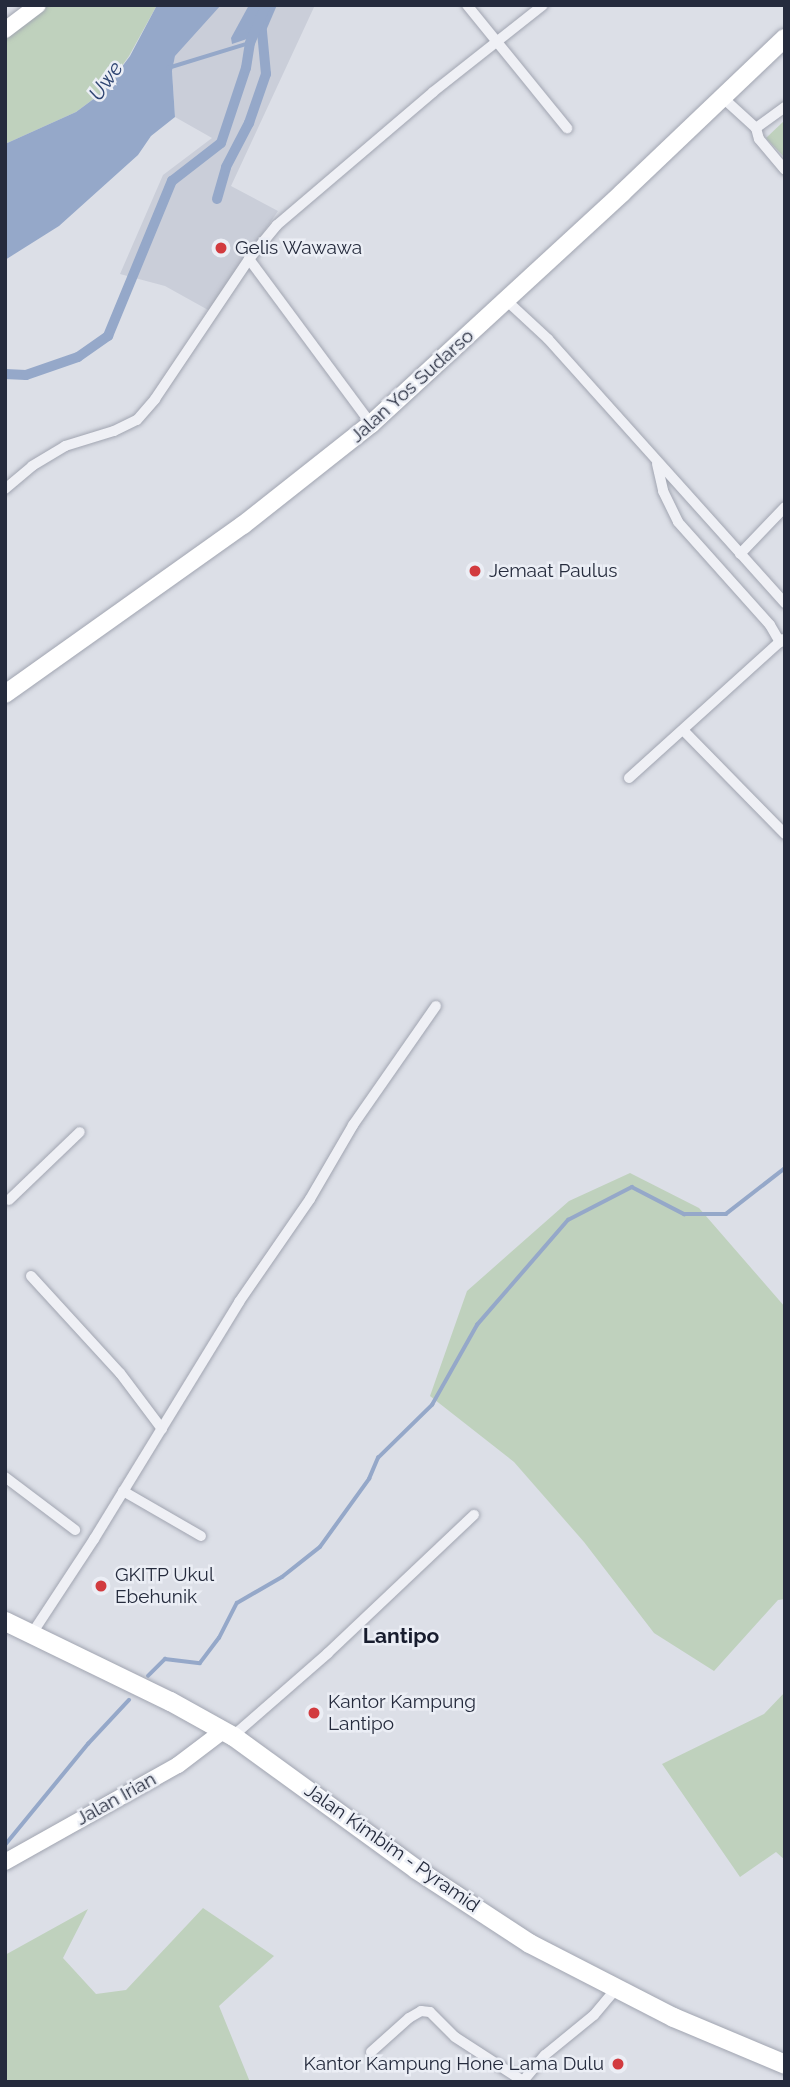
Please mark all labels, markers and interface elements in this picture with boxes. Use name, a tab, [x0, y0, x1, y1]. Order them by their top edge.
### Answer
water label: Uwe	[84, 57, 128, 105]
place label: Gelis Wawawa	[235, 237, 363, 259]
marker: Gelis Wawawa	[213, 240, 229, 256]
street label: Jalan Yos Sudarso	[345, 324, 479, 448]
place label: Jemaat Paulus	[489, 560, 617, 582]
marker: Jemaat Paulus	[467, 563, 483, 579]
place label: GKITP Ukul Ebehunik	[115, 1564, 215, 1608]
marker: GKITP Ukul Ebehunik	[93, 1578, 109, 1594]
district label: Lantipo	[363, 1623, 439, 1649]
place label: Kantor Kampung Lantipo	[328, 1691, 476, 1735]
marker: Kantor Kampung Lantipo	[306, 1705, 322, 1721]
street label: Jalan Irian	[72, 1768, 160, 1830]
street label: Jalan Kimbim - Pyramid	[300, 1779, 484, 1917]
place label: Kantor Kampung Hone Lama Dulu	[303, 2053, 604, 2075]
marker: Kantor Kampung Hone Lama Dulu	[610, 2056, 626, 2072]

